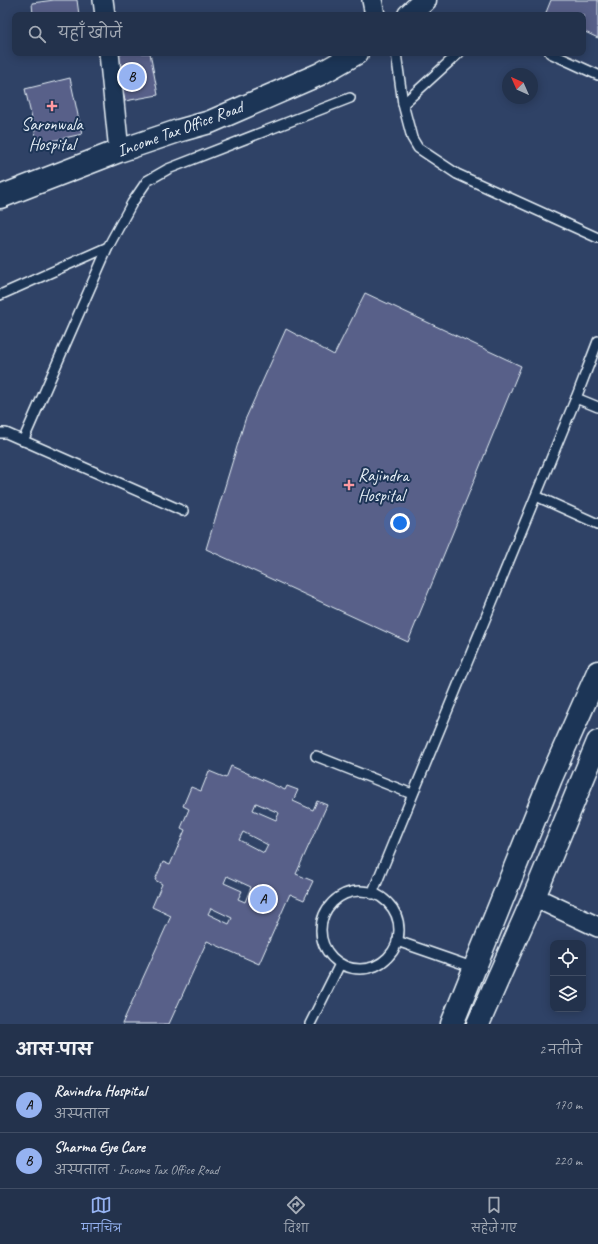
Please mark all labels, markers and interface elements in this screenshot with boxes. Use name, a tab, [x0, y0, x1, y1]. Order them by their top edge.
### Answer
search box	[12, 12, 586, 56]
icon: search	[26, 23, 48, 45]
text: यहाँ खोजें	[58, 24, 122, 43]
pin: B	[119, 62, 145, 92]
north arrow	[502, 68, 538, 104]
street label: Income Tax Office Road	[114, 96, 248, 161]
marker: Saronwala Hospital	[46, 100, 58, 112]
place label: Saronwala Hospital	[21, 114, 84, 155]
place label: Rajindra Hospital	[358, 465, 410, 506]
marker: Rajindra Hospital	[343, 479, 355, 491]
your location	[390, 513, 410, 533]
pin: A	[250, 884, 276, 914]
map controls	[550, 940, 586, 1012]
button: locate	[550, 940, 586, 976]
button: layers	[550, 976, 586, 1012]
text: आस-पास	[16, 1039, 92, 1060]
text: 2 नतीजे	[539, 1042, 582, 1058]
text: Ravindra Hospital	[54, 1082, 146, 1101]
text: A	[26, 1097, 32, 1113]
text: 170 m	[554, 1097, 582, 1113]
text: अस्पताल	[54, 1106, 109, 1122]
text: Sharma Eye Care	[54, 1138, 145, 1157]
text: B	[26, 1153, 32, 1169]
text: 220 m	[554, 1153, 582, 1169]
text: अस्पताल · Income Tax Office Road	[54, 1162, 219, 1178]
tab: मानचित्र	[81, 1194, 122, 1240]
tab: दिशा	[284, 1194, 309, 1240]
tab: सहेजे गए	[471, 1194, 517, 1240]

